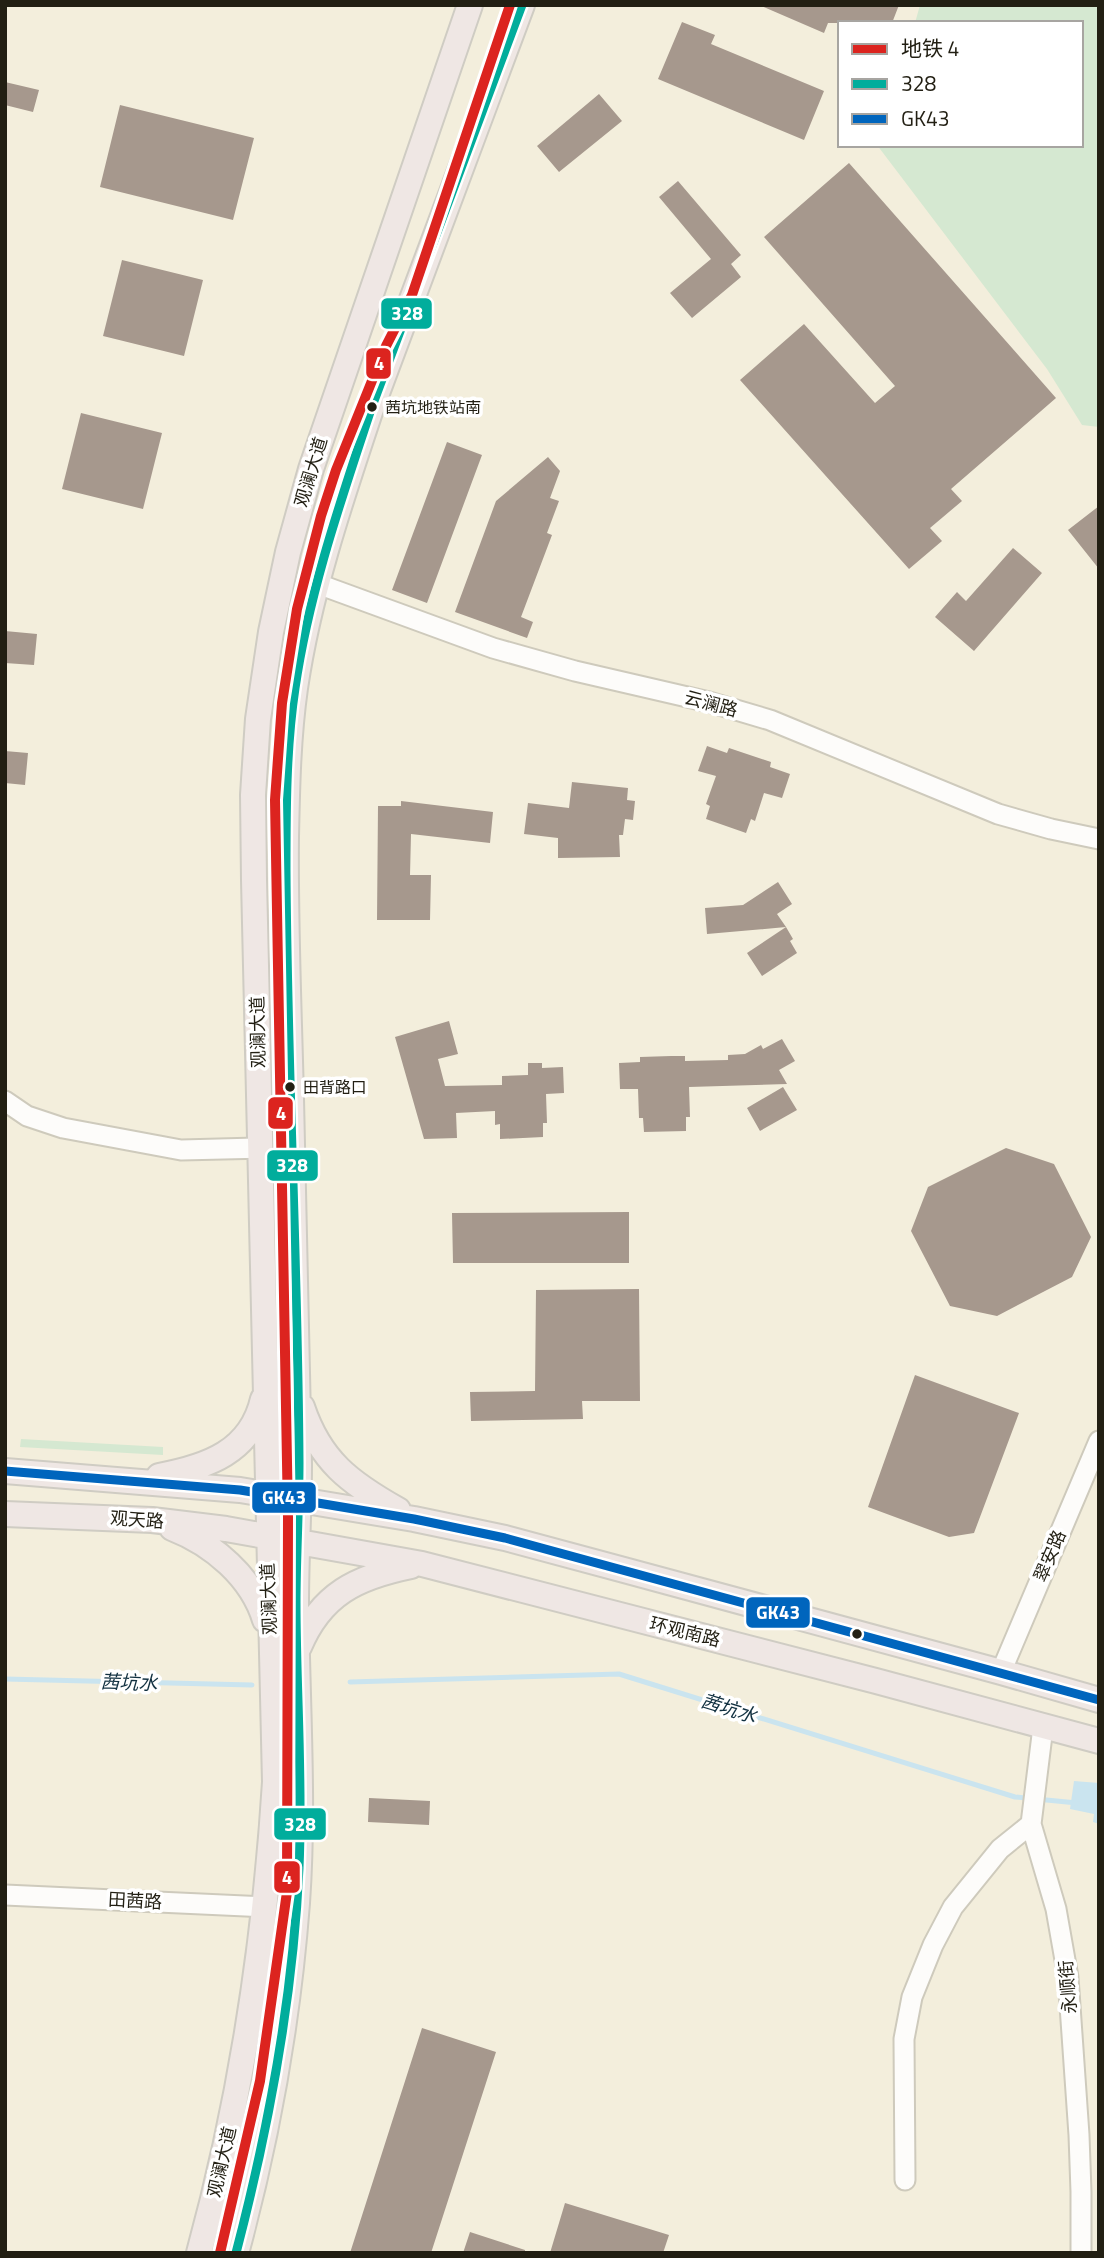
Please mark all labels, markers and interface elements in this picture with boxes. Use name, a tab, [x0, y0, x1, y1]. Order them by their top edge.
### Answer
legend	[838, 21, 1083, 147]
text: 地铁 4	[901, 32, 959, 64]
text: 328	[901, 67, 937, 99]
text: GK43	[901, 102, 949, 134]
line badge: 328	[380, 297, 433, 330]
text: 328	[391, 298, 423, 327]
line badge: 4	[365, 347, 392, 380]
text: 4	[374, 348, 384, 377]
place label: 茜坑地铁站南	[385, 395, 481, 419]
marker: 茜坑地铁站南	[365, 400, 379, 414]
street label: 观澜大道	[287, 433, 334, 510]
street label: 云澜路	[682, 683, 741, 724]
street label: 观澜大道	[243, 996, 272, 1068]
place label: 田背路口	[303, 1075, 367, 1099]
marker: 田背路口	[283, 1080, 297, 1094]
line badge: 4	[267, 1096, 294, 1130]
text: 4	[276, 1098, 286, 1127]
line badge: 328	[266, 1149, 319, 1182]
text: 328	[276, 1150, 308, 1179]
line badge: GK43	[251, 1481, 317, 1514]
text: GK43	[262, 1482, 306, 1511]
street label: 观天路	[109, 1504, 165, 1535]
street label: 翠安路	[1027, 1526, 1073, 1586]
street label: 观澜大道	[254, 1563, 283, 1635]
line badge: GK43	[745, 1596, 811, 1629]
text: GK43	[756, 1597, 800, 1626]
street label: 环观南路	[647, 1610, 723, 1653]
unlabelled marker	[850, 1627, 864, 1641]
water label: 茜坑水	[100, 1666, 159, 1697]
water label: 茜坑水	[698, 1685, 762, 1730]
line badge: 328	[273, 1807, 327, 1841]
text: 328	[284, 1809, 316, 1838]
line badge: 4	[273, 1860, 301, 1894]
text: 4	[282, 1862, 292, 1891]
street label: 田茜路	[107, 1886, 163, 1915]
street label: 永顺街	[1052, 1959, 1083, 2015]
street label: 观澜大道	[200, 2124, 243, 2200]

